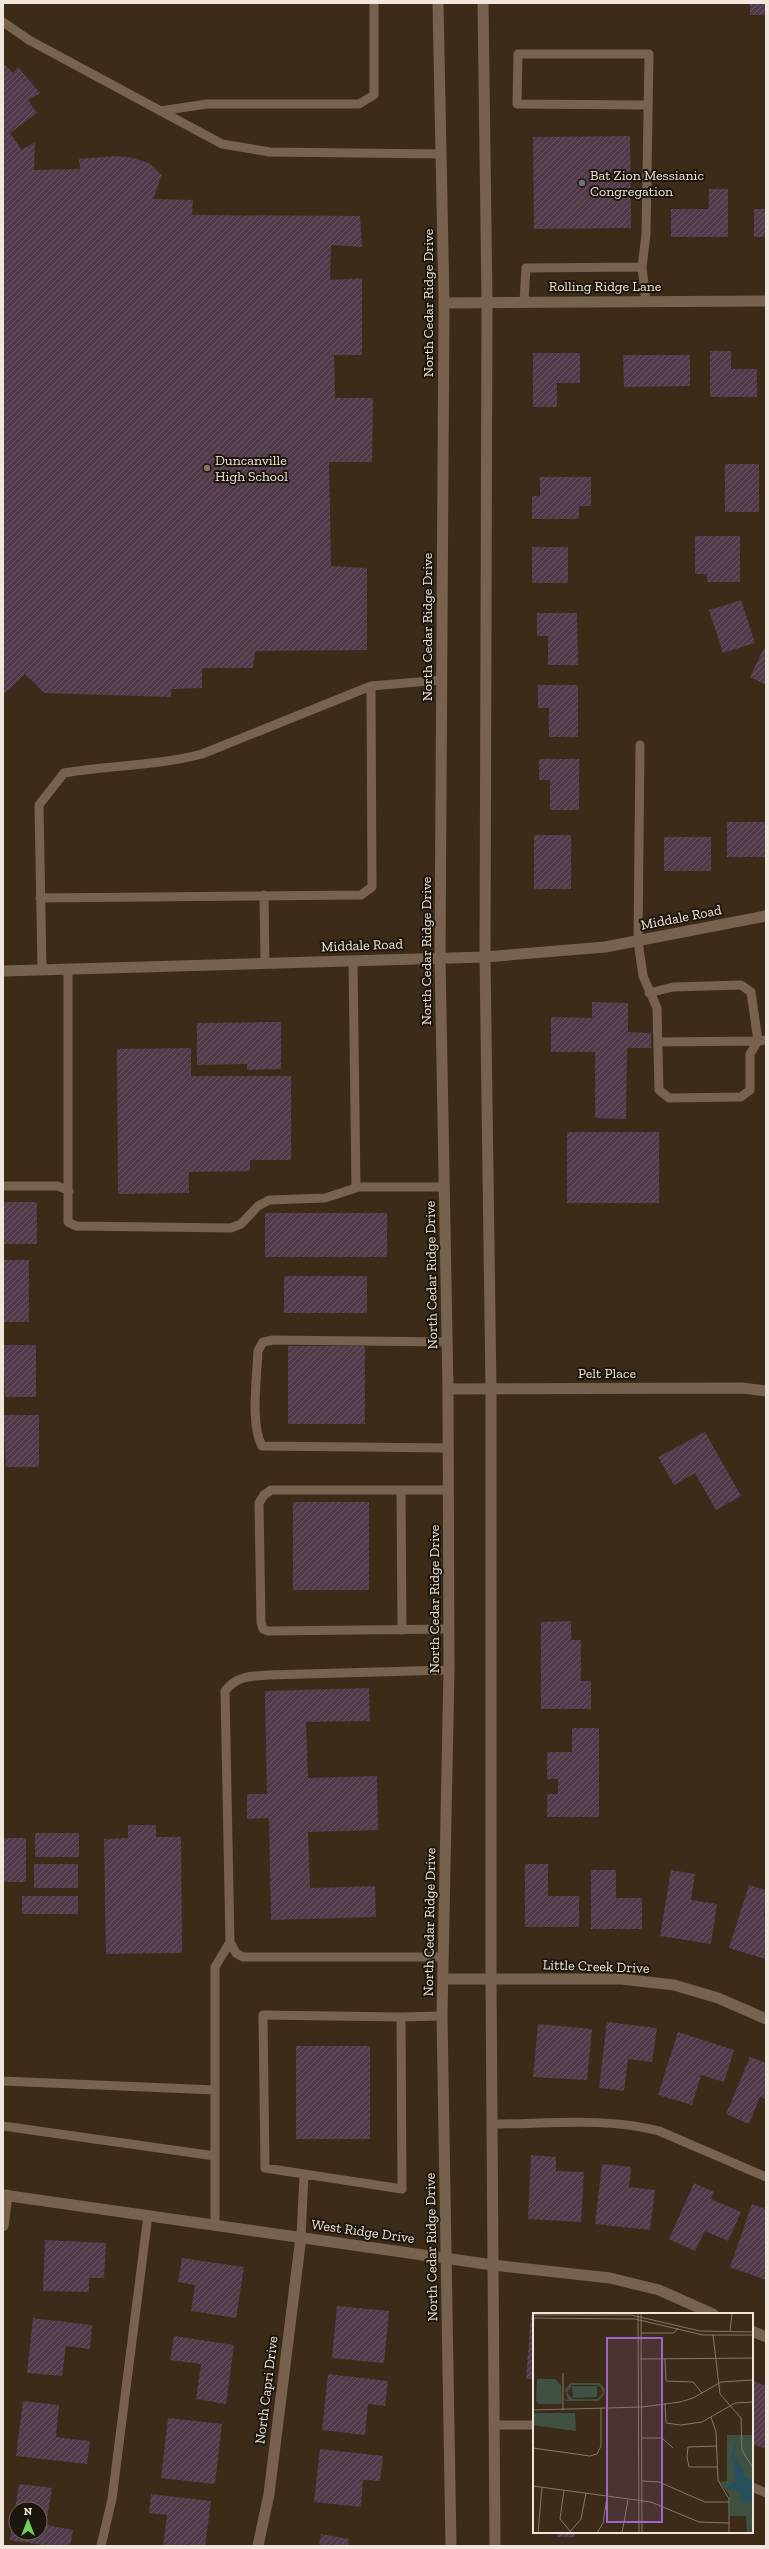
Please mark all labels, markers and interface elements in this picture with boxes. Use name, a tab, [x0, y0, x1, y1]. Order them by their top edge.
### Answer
place label: Bat Zion Messianic Congregation	[590, 167, 704, 200]
marker: Bat Zion Messianic Congregation	[577, 178, 587, 188]
street label: North Cedar Ridge Drive	[420, 228, 437, 377]
street label: Rolling Ridge Lane	[549, 278, 662, 295]
place label: Duncanville High School	[215, 452, 288, 485]
marker: Duncanville High School	[202, 463, 212, 473]
street label: North Cedar Ridge Drive	[419, 552, 436, 701]
street label: North Cedar Ridge Drive	[418, 876, 435, 1025]
street label: Middale Road	[639, 901, 723, 934]
street label: Middale Road	[321, 936, 404, 955]
street label: North Cedar Ridge Drive	[422, 1200, 441, 1349]
street label: Pelt Place	[578, 1365, 636, 1382]
street label: North Cedar Ridge Drive	[426, 1524, 443, 1673]
street label: North Cedar Ridge Drive	[420, 1847, 439, 1996]
street label: Little Creek Drive	[542, 1956, 650, 1977]
street label: North Cedar Ridge Drive	[422, 2172, 441, 2321]
street label: West Ridge Drive	[310, 2216, 416, 2247]
inset map	[533, 2313, 753, 2533]
street label: North Capri Drive	[251, 2335, 282, 2445]
north arrow	[8, 2501, 48, 2541]
text: N	[24, 2505, 33, 2518]

